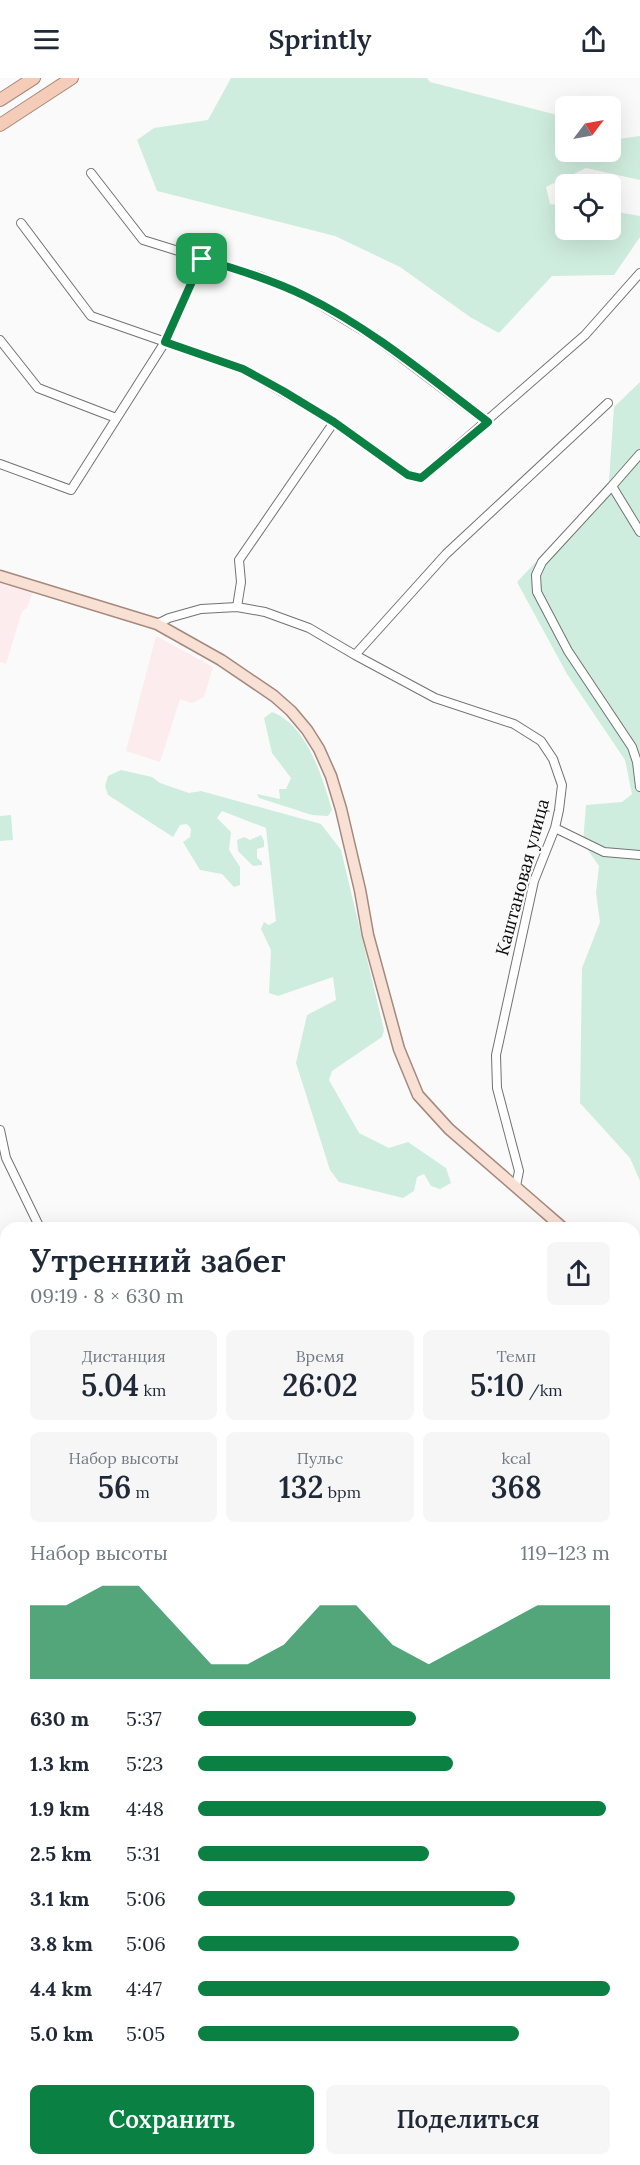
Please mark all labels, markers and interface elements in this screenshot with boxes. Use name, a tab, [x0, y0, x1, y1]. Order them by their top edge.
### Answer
text: Sprintly	[268, 22, 372, 56]
icon: menu	[30, 23, 63, 56]
icon: share	[577, 23, 610, 56]
north arrow	[555, 96, 621, 162]
map controls	[555, 96, 621, 240]
button: locate	[555, 174, 621, 240]
pin	[176, 233, 227, 284]
icon: arrive	[185, 242, 218, 275]
street label: Каштановая улица	[490, 796, 554, 958]
text: Утренний забег	[30, 1239, 286, 1281]
button: share	[547, 1242, 610, 1305]
text: 09:19 · 8 × 630 m	[30, 1283, 184, 1308]
text: Дистанция	[82, 1346, 166, 1366]
text: Время	[296, 1346, 344, 1366]
text: Темп	[496, 1346, 536, 1366]
text: 5.04	[81, 1366, 139, 1404]
text: 26:02	[282, 1366, 358, 1404]
text: 5:10	[470, 1366, 524, 1404]
text: km	[139, 1380, 166, 1400]
text: /km	[524, 1380, 563, 1400]
text: Набор высоты	[69, 1448, 179, 1468]
text: Пульс	[297, 1448, 343, 1468]
text: kcal	[502, 1448, 531, 1468]
text: 56	[98, 1468, 131, 1506]
text: 132	[279, 1468, 324, 1506]
text: 368	[491, 1468, 542, 1506]
text: m	[131, 1482, 150, 1502]
text: bpm	[324, 1482, 361, 1502]
text: Набор высоты	[30, 1540, 168, 1565]
text: 119–123 m	[521, 1540, 610, 1565]
text: 630 m	[30, 1706, 89, 1731]
text: 5:37	[126, 1706, 162, 1731]
text: 1.3 km	[30, 1751, 90, 1776]
text: 5:23	[126, 1751, 163, 1776]
text: 1.9 km	[30, 1796, 90, 1821]
text: 4:48	[126, 1796, 164, 1821]
text: 2.5 km	[30, 1841, 92, 1866]
text: 5:31	[126, 1841, 160, 1866]
text: 3.1 km	[30, 1886, 90, 1911]
text: 5:06	[126, 1886, 166, 1911]
text: 3.8 km	[30, 1931, 93, 1956]
text: 5:06	[126, 1931, 166, 1956]
text: 4.4 km	[30, 1976, 92, 2001]
text: 4:47	[126, 1976, 162, 2001]
text: 5.0 km	[30, 2021, 93, 2046]
text: 5:05	[126, 2021, 165, 2046]
button: Сохранить	[30, 2085, 314, 2154]
button: Поделиться	[326, 2085, 610, 2154]

